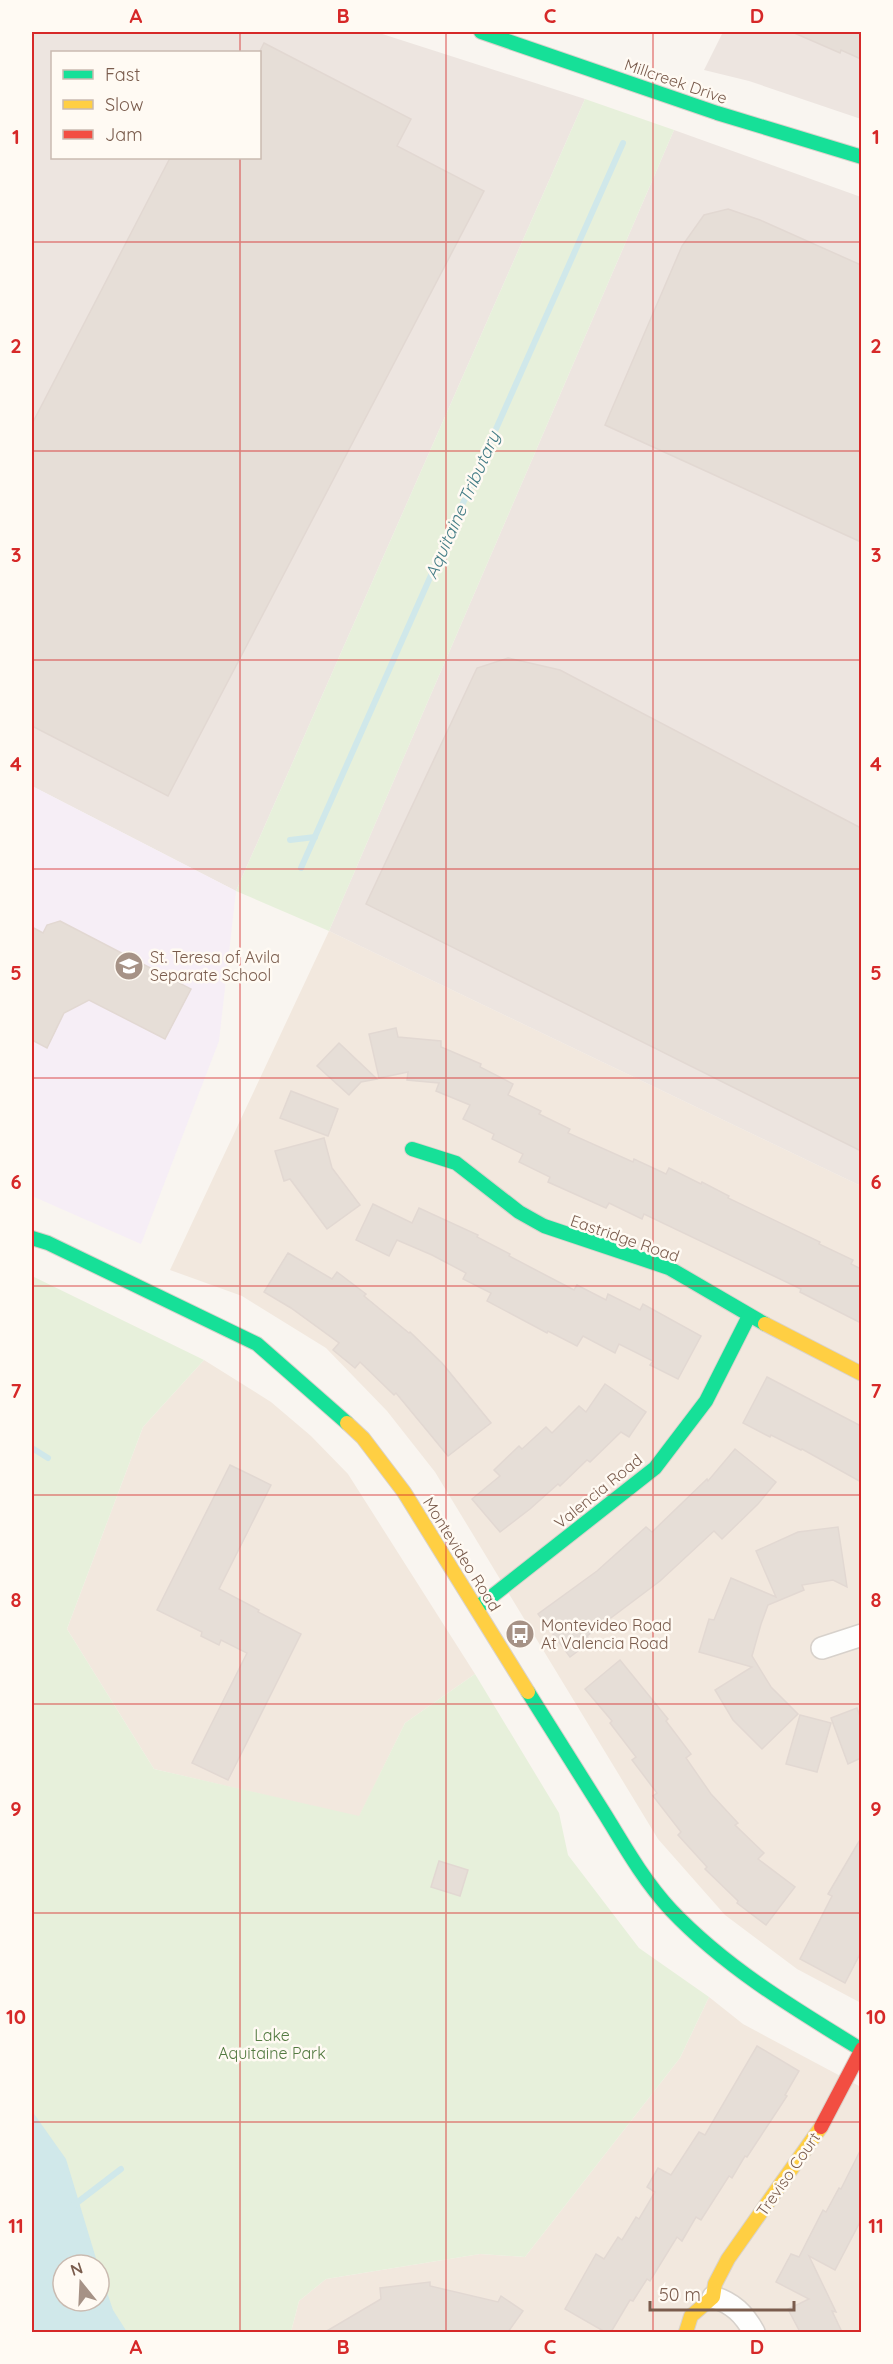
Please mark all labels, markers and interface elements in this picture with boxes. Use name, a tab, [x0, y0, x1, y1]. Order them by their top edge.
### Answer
text: A	[130, 3, 143, 28]
text: B	[336, 3, 350, 28]
text: C	[544, 3, 557, 28]
text: D	[750, 3, 764, 28]
legend	[51, 51, 261, 159]
street label: Millcreek Drive	[622, 54, 730, 108]
text: Fast	[105, 63, 140, 86]
text: Slow	[105, 93, 143, 116]
text: Jam	[105, 123, 143, 146]
text: 1	[12, 124, 20, 149]
text: 1	[872, 124, 880, 149]
text: 2	[10, 333, 22, 358]
text: 2	[870, 333, 882, 358]
water label: Aquitaine Tributary	[419, 426, 506, 582]
text: 3	[11, 542, 21, 567]
text: 3	[871, 542, 881, 567]
text: 4	[10, 751, 22, 776]
text: 4	[870, 751, 882, 776]
place label: St. Teresa of Avila Separate School	[150, 947, 280, 985]
school or university icon: St. Teresa of Avila Separate School	[113, 950, 145, 982]
text: 5	[10, 960, 22, 985]
text: 5	[870, 960, 882, 985]
text: 6	[10, 1169, 22, 1194]
text: 6	[870, 1169, 882, 1194]
street label: Eastridge Road	[568, 1210, 682, 1266]
text: 7	[11, 1378, 22, 1403]
text: 7	[871, 1378, 882, 1403]
street label: Valencia Road	[550, 1449, 646, 1533]
street label: Montevideo Road	[419, 1493, 505, 1615]
text: 8	[11, 1587, 22, 1612]
text: 8	[871, 1587, 882, 1612]
place label: Montevideo Road At Valencia Road	[541, 1615, 672, 1653]
bus stop icon: Montevideo Road At Valencia Road	[504, 1618, 536, 1650]
text: 9	[10, 1796, 22, 1821]
text: 9	[870, 1796, 882, 1821]
text: 10	[6, 2004, 26, 2029]
text: 10	[866, 2004, 886, 2029]
park label: Lake Aquitaine Park	[218, 2025, 326, 2063]
street label: Treviso Court	[752, 2128, 824, 2220]
text: 11	[8, 2213, 24, 2238]
text: 11	[868, 2213, 884, 2238]
north arrow	[51, 2253, 111, 2313]
text: N	[68, 2257, 85, 2280]
scale bar	[650, 2274, 794, 2312]
text: 50 m	[659, 2283, 701, 2306]
text: A	[130, 2334, 143, 2359]
text: B	[336, 2334, 350, 2359]
text: C	[544, 2334, 557, 2359]
text: D	[750, 2334, 764, 2359]

